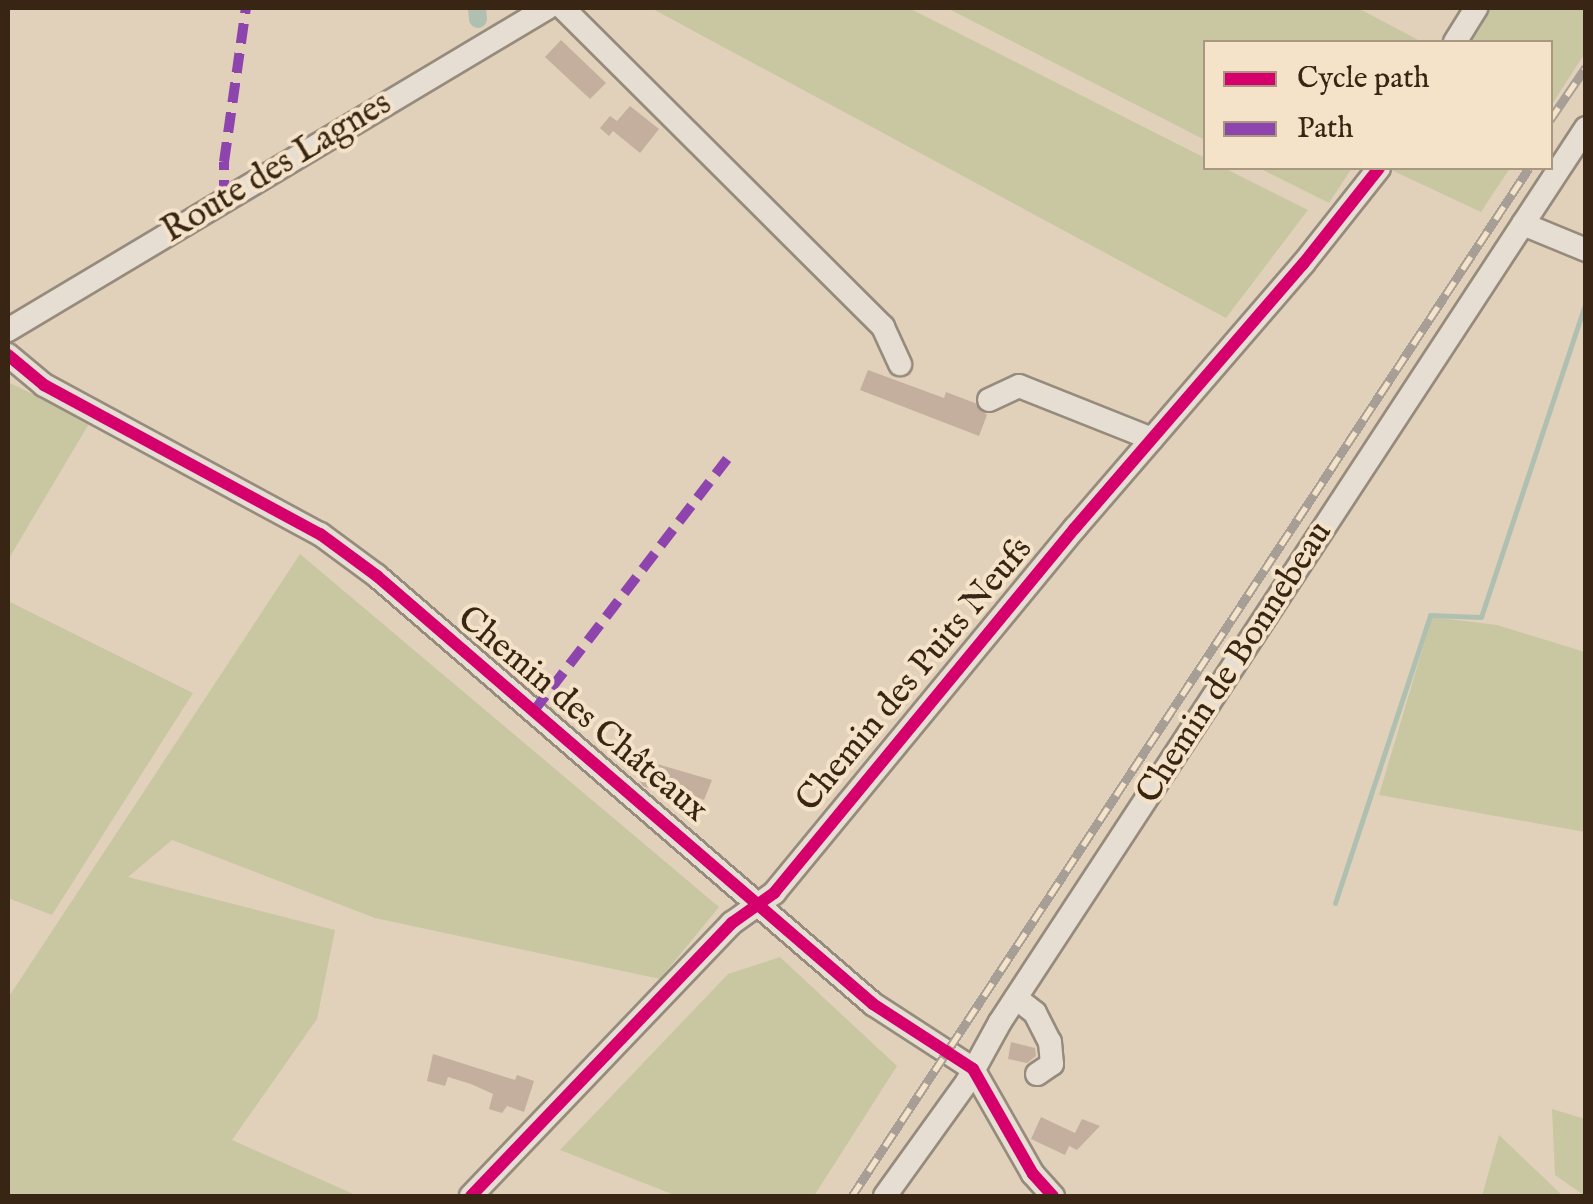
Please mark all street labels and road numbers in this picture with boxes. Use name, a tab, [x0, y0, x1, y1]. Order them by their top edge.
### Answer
street label: Route des Lagnes	[155, 83, 399, 253]
street label: Chemin de Bonnebeau	[1128, 514, 1342, 812]
street label: Chemin des Puits Neufs	[788, 529, 1042, 821]
street label: Chemin des Châteaux	[448, 598, 716, 832]

